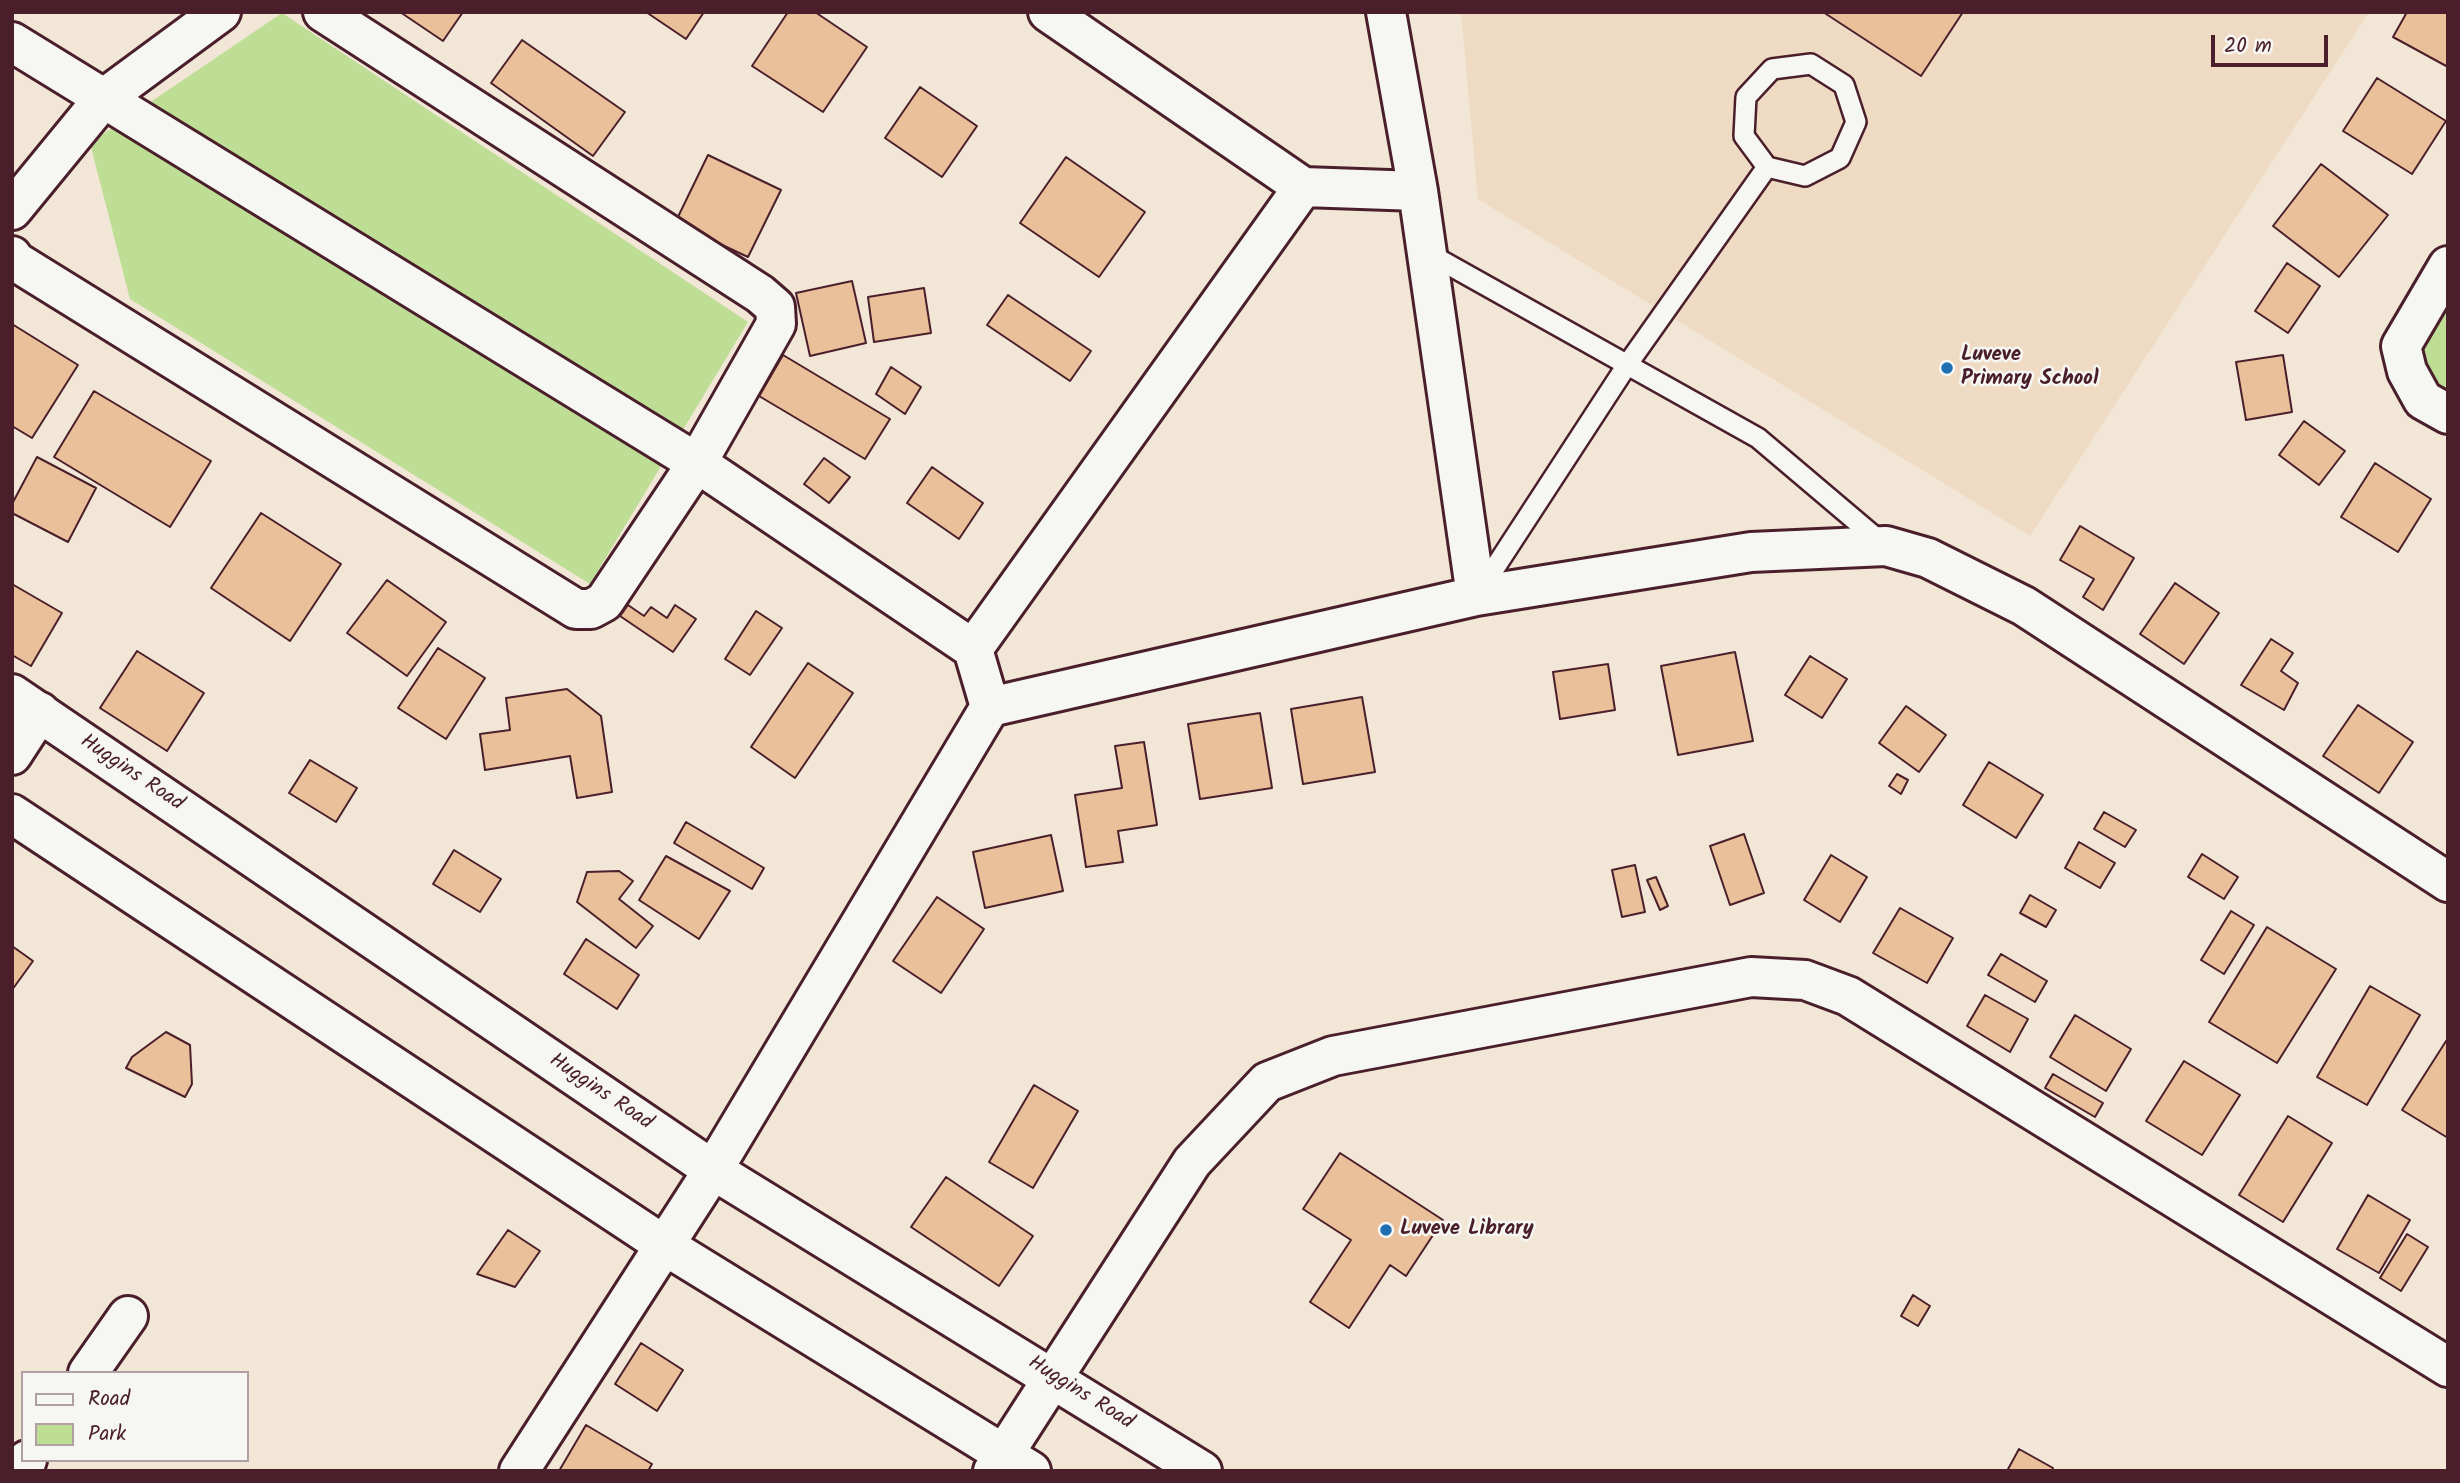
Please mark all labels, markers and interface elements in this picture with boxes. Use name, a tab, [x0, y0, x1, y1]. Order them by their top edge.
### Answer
scale bar	[2215, 21, 2332, 65]
text: 20 m	[2224, 30, 2272, 63]
place label: Luveve Primary School	[1961, 343, 2099, 393]
marker: Luveve Primary School	[1939, 360, 1955, 376]
street label: Huggins Road	[74, 730, 188, 818]
street label: Huggins Road	[543, 1049, 657, 1137]
place label: Luveve Library	[1400, 1217, 1534, 1243]
marker: Luveve Library	[1378, 1222, 1394, 1238]
street label: Huggins Road	[1023, 1352, 1137, 1436]
legend	[21, 1371, 248, 1462]
text: Road	[88, 1383, 130, 1416]
text: Park	[88, 1418, 126, 1451]

